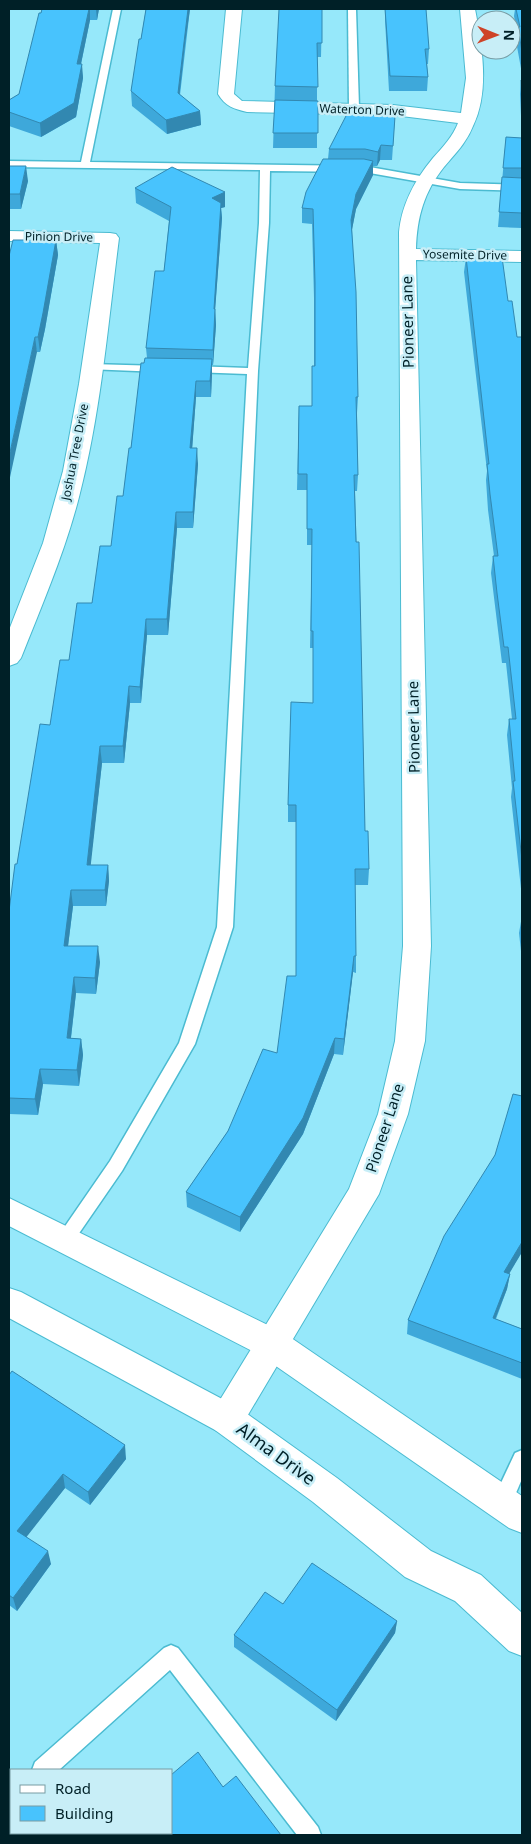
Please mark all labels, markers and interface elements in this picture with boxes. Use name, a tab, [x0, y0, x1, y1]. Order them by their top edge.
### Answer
north arrow	[471, 10, 521, 60]
text: N	[500, 29, 519, 41]
street label: Waterton Drive	[319, 100, 405, 119]
street label: Pinion Drive	[25, 227, 94, 246]
street label: Yosemite Drive	[423, 245, 507, 264]
street label: Pioneer Lane	[396, 276, 418, 368]
street label: Joshua Tree Drive	[57, 402, 92, 503]
street label: Pioneer Lane	[402, 681, 424, 773]
street label: Pioneer Lane	[360, 1081, 408, 1175]
street label: Alma Drive	[232, 1416, 321, 1490]
legend	[10, 1769, 172, 1834]
text: Road	[55, 1778, 91, 1798]
text: Building	[55, 1803, 113, 1823]

